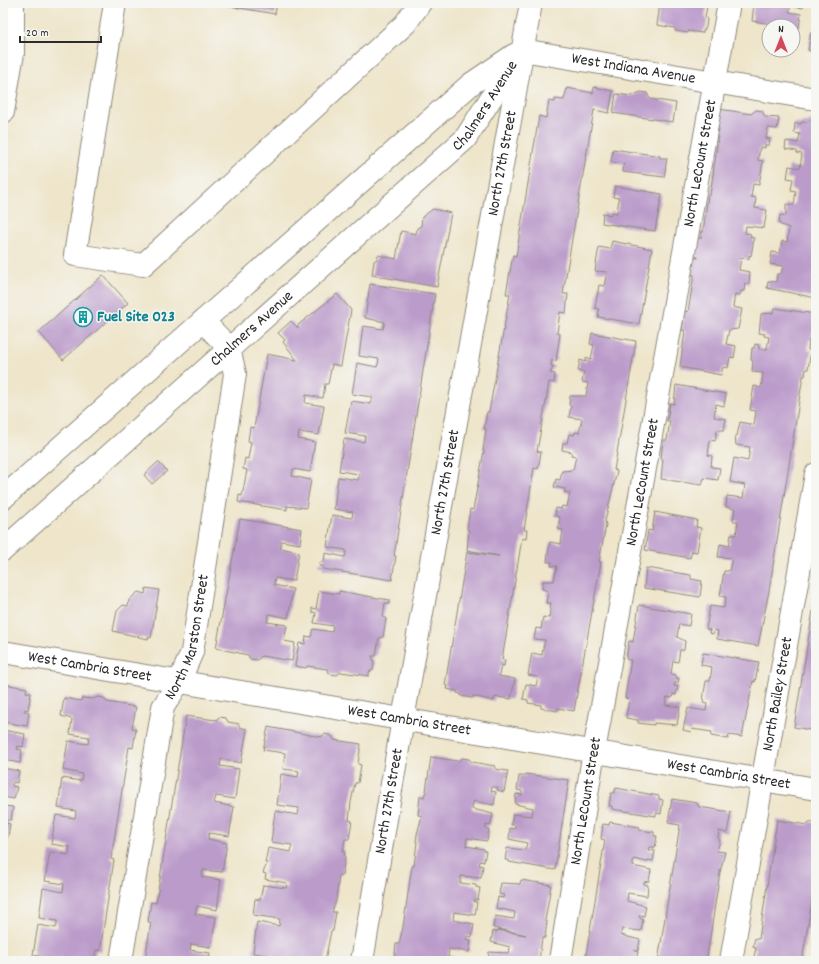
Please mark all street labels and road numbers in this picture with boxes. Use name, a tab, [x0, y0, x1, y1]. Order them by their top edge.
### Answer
street label: West Indiana Avenue	[570, 47, 697, 90]
street label: Chalmers Avenue	[447, 56, 524, 157]
street label: North LeCount Street	[677, 97, 723, 229]
street label: North 27th Street	[482, 109, 523, 218]
street label: Chalmers Avenue	[205, 285, 299, 372]
street label: North LeCount Street	[620, 416, 665, 548]
street label: North 27th Street	[425, 428, 466, 537]
street label: North Marston Street	[159, 573, 215, 705]
street label: North Bailey Street	[756, 635, 799, 753]
street label: West Cambria Street	[26, 645, 153, 688]
street label: West Cambria Street	[346, 699, 473, 742]
street label: North LeCount Street	[564, 735, 608, 867]
street label: North 27th Street	[369, 747, 409, 856]
street label: West Cambria Street	[665, 753, 792, 796]

